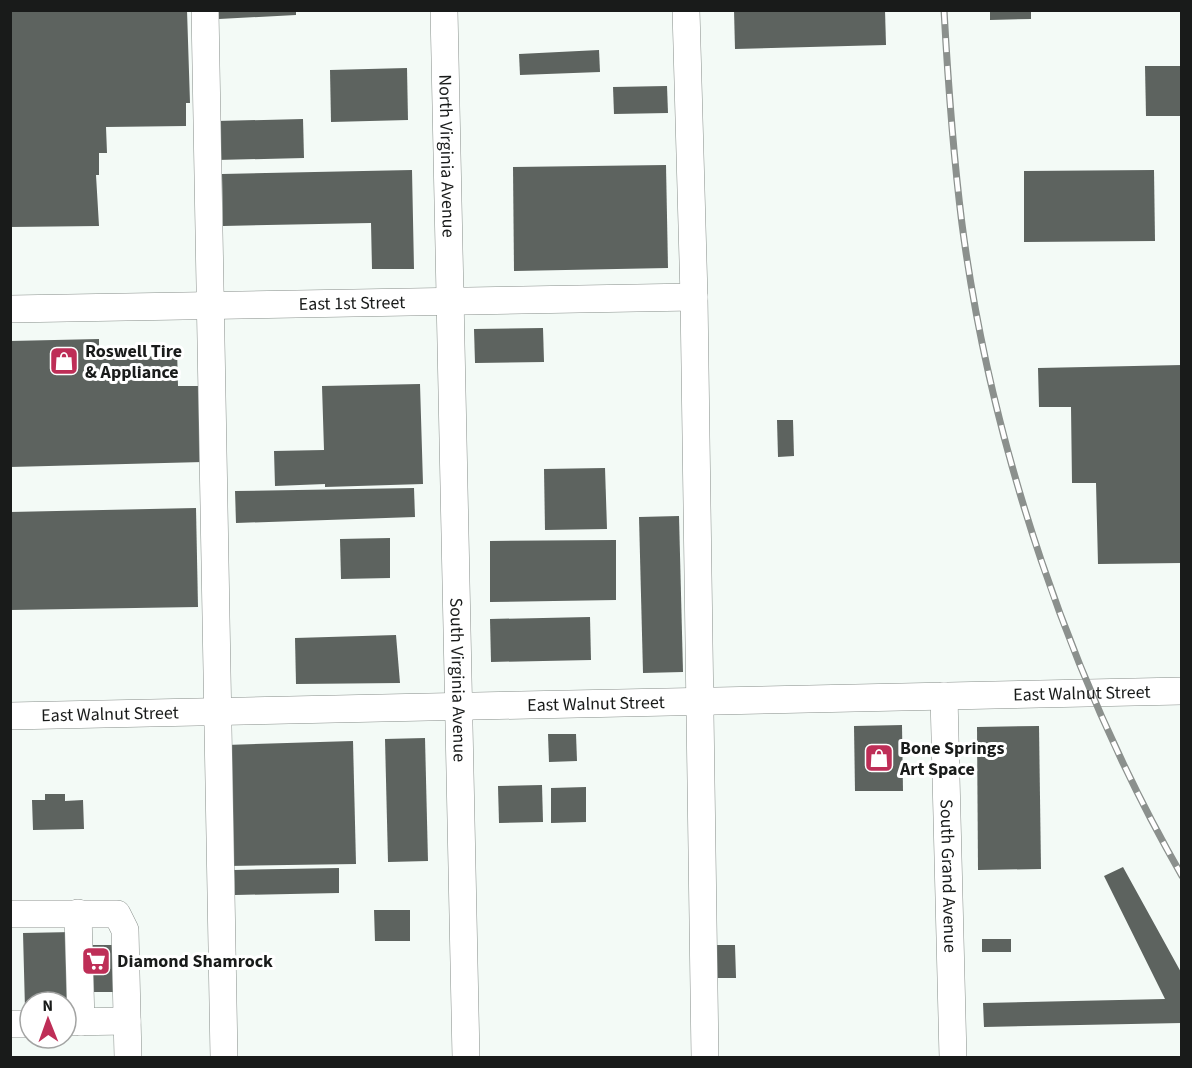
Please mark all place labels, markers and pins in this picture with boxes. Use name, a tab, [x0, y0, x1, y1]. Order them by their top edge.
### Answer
place label: Roswell Tire & Appliance	[85, 339, 182, 385]
shop icon: Roswell Tire & Appliance	[48, 345, 80, 377]
place label: Bone Springs Art Space	[899, 736, 1004, 782]
shop icon: Bone Springs Art Space	[863, 742, 895, 774]
supermarket icon: Diamond Shamrock	[80, 945, 112, 977]
place label: Diamond Shamrock	[117, 949, 273, 974]

